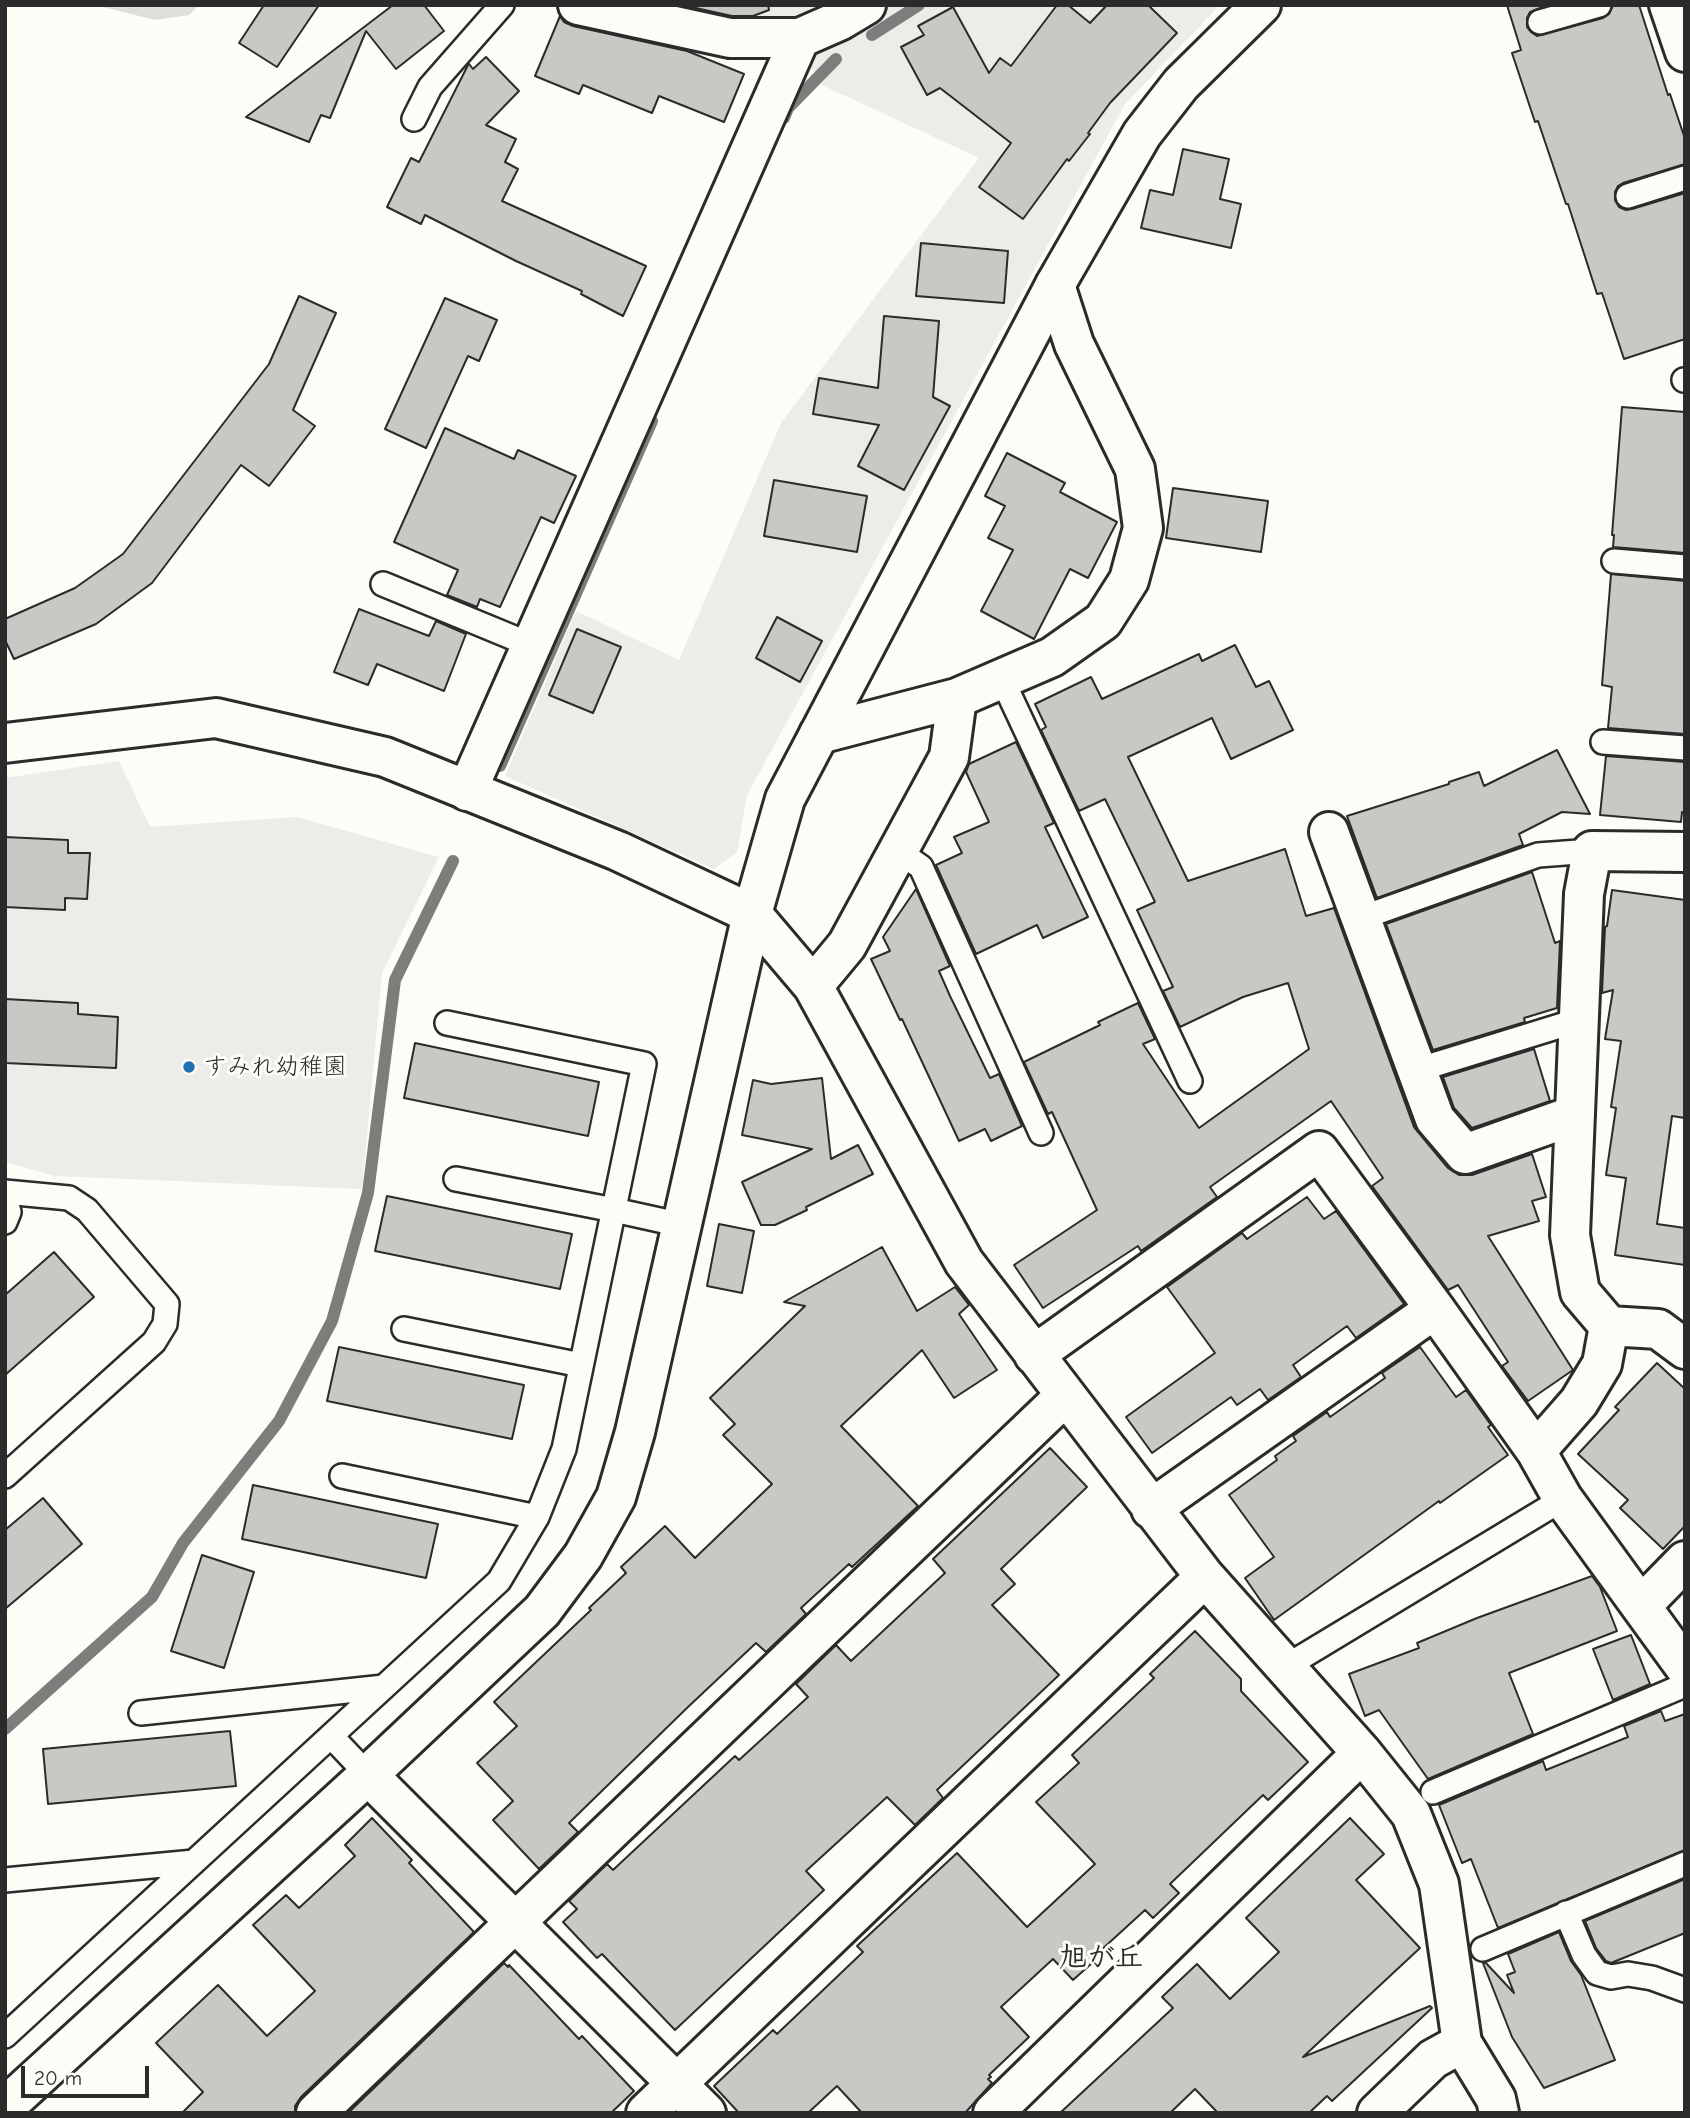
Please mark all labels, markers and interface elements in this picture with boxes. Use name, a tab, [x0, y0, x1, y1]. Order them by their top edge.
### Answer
place label: すみれ幼稚園	[203, 1053, 347, 1081]
marker: すみれ幼稚園	[181, 1059, 197, 1075]
district label: 旭が丘	[1059, 1941, 1143, 1975]
scale bar	[24, 2052, 152, 2096]
text: 20 m	[34, 2066, 82, 2090]

